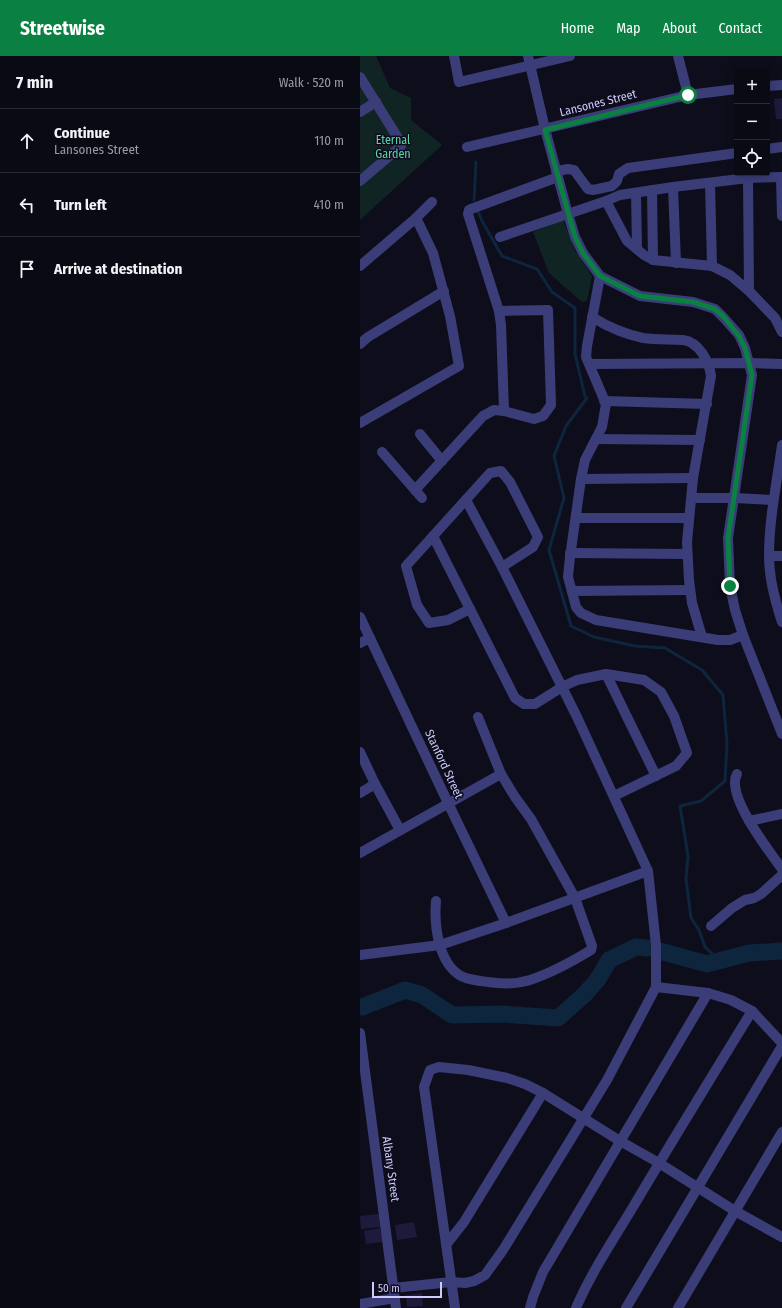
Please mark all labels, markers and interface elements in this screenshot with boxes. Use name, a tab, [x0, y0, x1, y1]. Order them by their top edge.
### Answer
text: Streetwise	[20, 17, 105, 40]
text: Home	[561, 20, 594, 37]
text: Map	[616, 20, 640, 37]
text: About	[662, 20, 697, 37]
text: Contact	[719, 20, 762, 37]
map controls	[734, 68, 770, 176]
button: +	[734, 68, 770, 104]
text: 7 min	[16, 72, 53, 93]
text: Walk · 520 m	[279, 75, 344, 90]
route start	[679, 86, 697, 104]
street label: Lansones Street	[558, 87, 638, 119]
button: −	[734, 104, 770, 140]
text: Continue	[54, 124, 110, 142]
icon: ahead	[16, 130, 38, 152]
text: 110 m	[314, 133, 344, 148]
park label: Eternal Garden	[375, 133, 411, 161]
button: locate	[734, 140, 770, 176]
text: Lansones Street	[54, 142, 139, 157]
icon: left	[16, 194, 38, 216]
text: Turn left	[54, 196, 107, 214]
text: 410 m	[314, 197, 344, 212]
icon: arrive	[16, 258, 38, 280]
text: Arrive at destination	[54, 260, 182, 278]
route end	[721, 577, 739, 595]
street label: Stanford Street	[422, 727, 466, 801]
street label: Albany Street	[380, 1136, 403, 1203]
scale bar	[372, 1280, 442, 1299]
text: 50 m	[378, 1282, 400, 1295]

